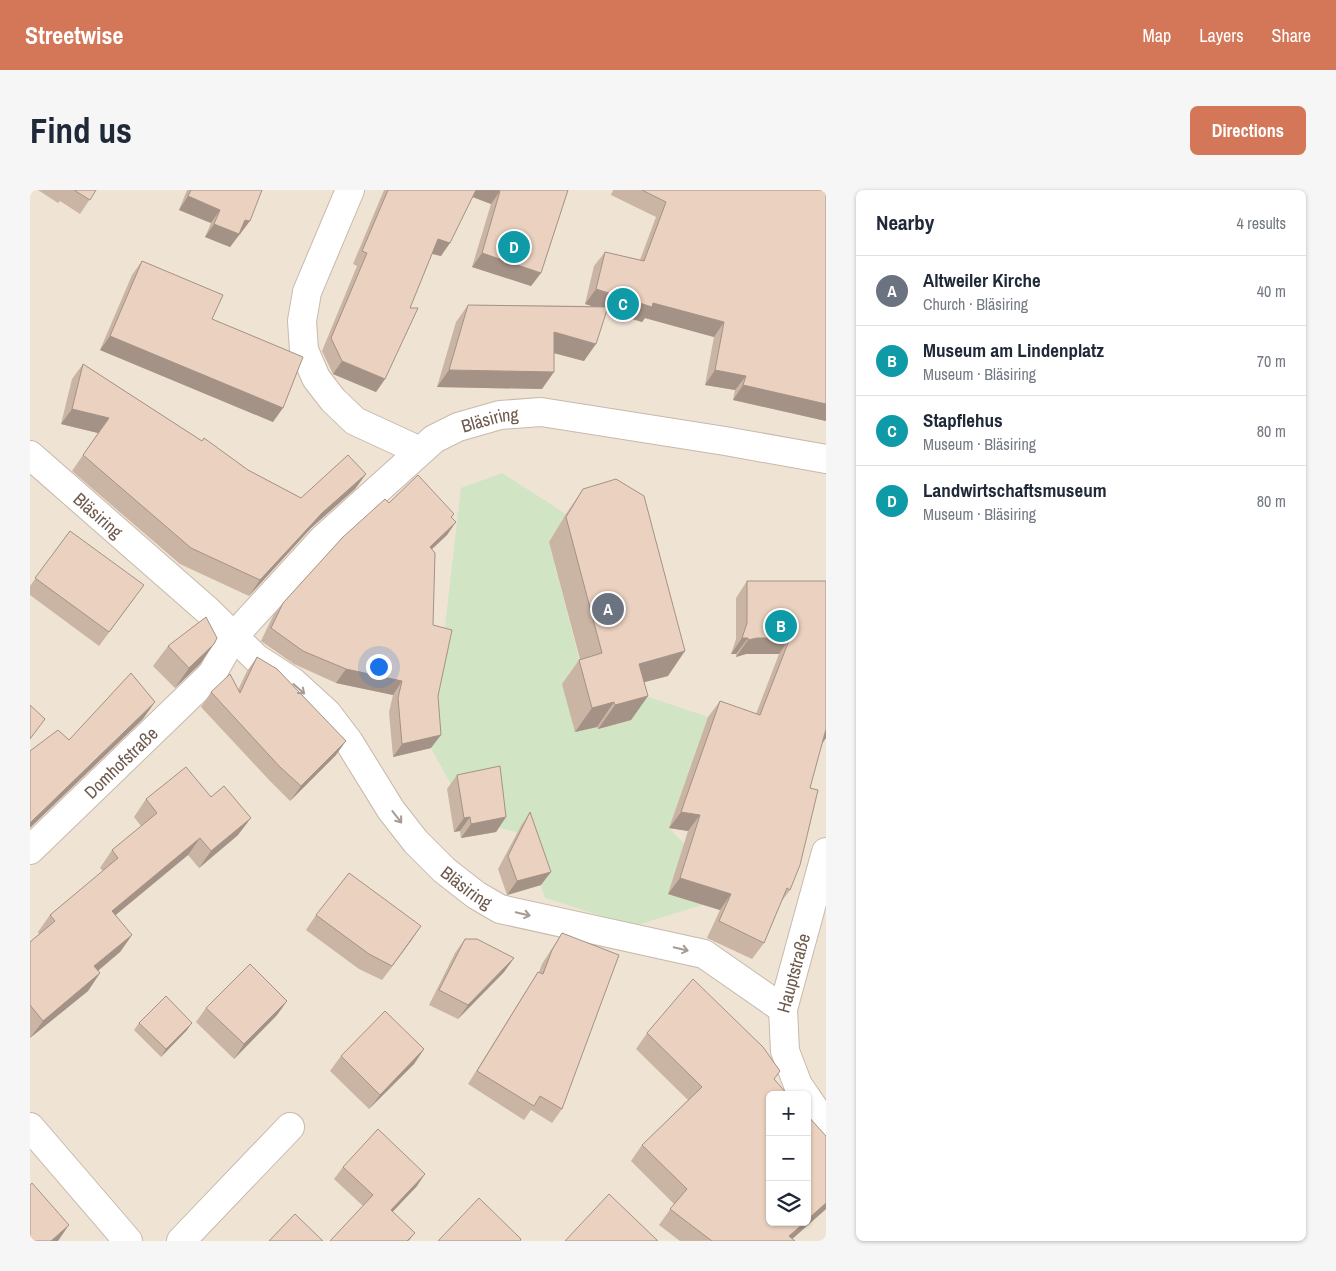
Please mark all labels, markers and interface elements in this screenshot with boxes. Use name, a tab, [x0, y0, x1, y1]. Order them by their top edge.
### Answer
text: Streetwise	[25, 19, 123, 51]
text: Map	[1143, 23, 1171, 48]
text: Layers	[1199, 23, 1244, 48]
text: Share	[1272, 23, 1311, 48]
button: Directions	[1190, 106, 1306, 155]
text: Find us	[30, 107, 132, 154]
text: Nearby	[876, 208, 934, 237]
text: 4 results	[1236, 212, 1286, 234]
pin: D	[498, 228, 530, 266]
text: Altweiler Kirche	[923, 267, 1041, 293]
text: A	[887, 280, 897, 302]
text: 40 m	[1257, 280, 1286, 302]
pin: C	[607, 285, 639, 323]
text: Church · Bläsiring	[923, 293, 1028, 315]
text: Museum am Lindenplatz	[923, 337, 1104, 363]
text: B	[887, 350, 897, 372]
text: 70 m	[1257, 350, 1286, 372]
text: Museum · Bläsiring	[923, 363, 1036, 385]
street label: Bläsiring	[458, 401, 520, 438]
text: Stapflehus	[923, 407, 1003, 433]
text: C	[887, 420, 897, 442]
text: 80 m	[1257, 420, 1286, 442]
text: Museum · Bläsiring	[923, 433, 1036, 455]
text: Landwirtschaftsmuseum	[923, 477, 1107, 503]
street label: Bläsiring	[68, 486, 129, 544]
text: D	[887, 490, 897, 512]
text: 80 m	[1257, 490, 1286, 512]
text: Museum · Bläsiring	[923, 503, 1036, 525]
pin: A	[592, 590, 624, 628]
pin: B	[765, 607, 797, 645]
your location	[366, 654, 392, 680]
one-way arrow	[293, 683, 306, 694]
street label: Domhofstraße	[78, 721, 163, 804]
one-way arrow	[391, 811, 402, 824]
street label: Bläsiring	[436, 860, 498, 915]
one-way arrow	[514, 910, 530, 919]
street label: Hauptstraße	[770, 930, 816, 1015]
one-way arrow	[673, 945, 689, 954]
map controls	[766, 1091, 811, 1226]
button: +	[766, 1091, 811, 1136]
button: −	[766, 1136, 811, 1181]
button: layers	[766, 1181, 811, 1226]

